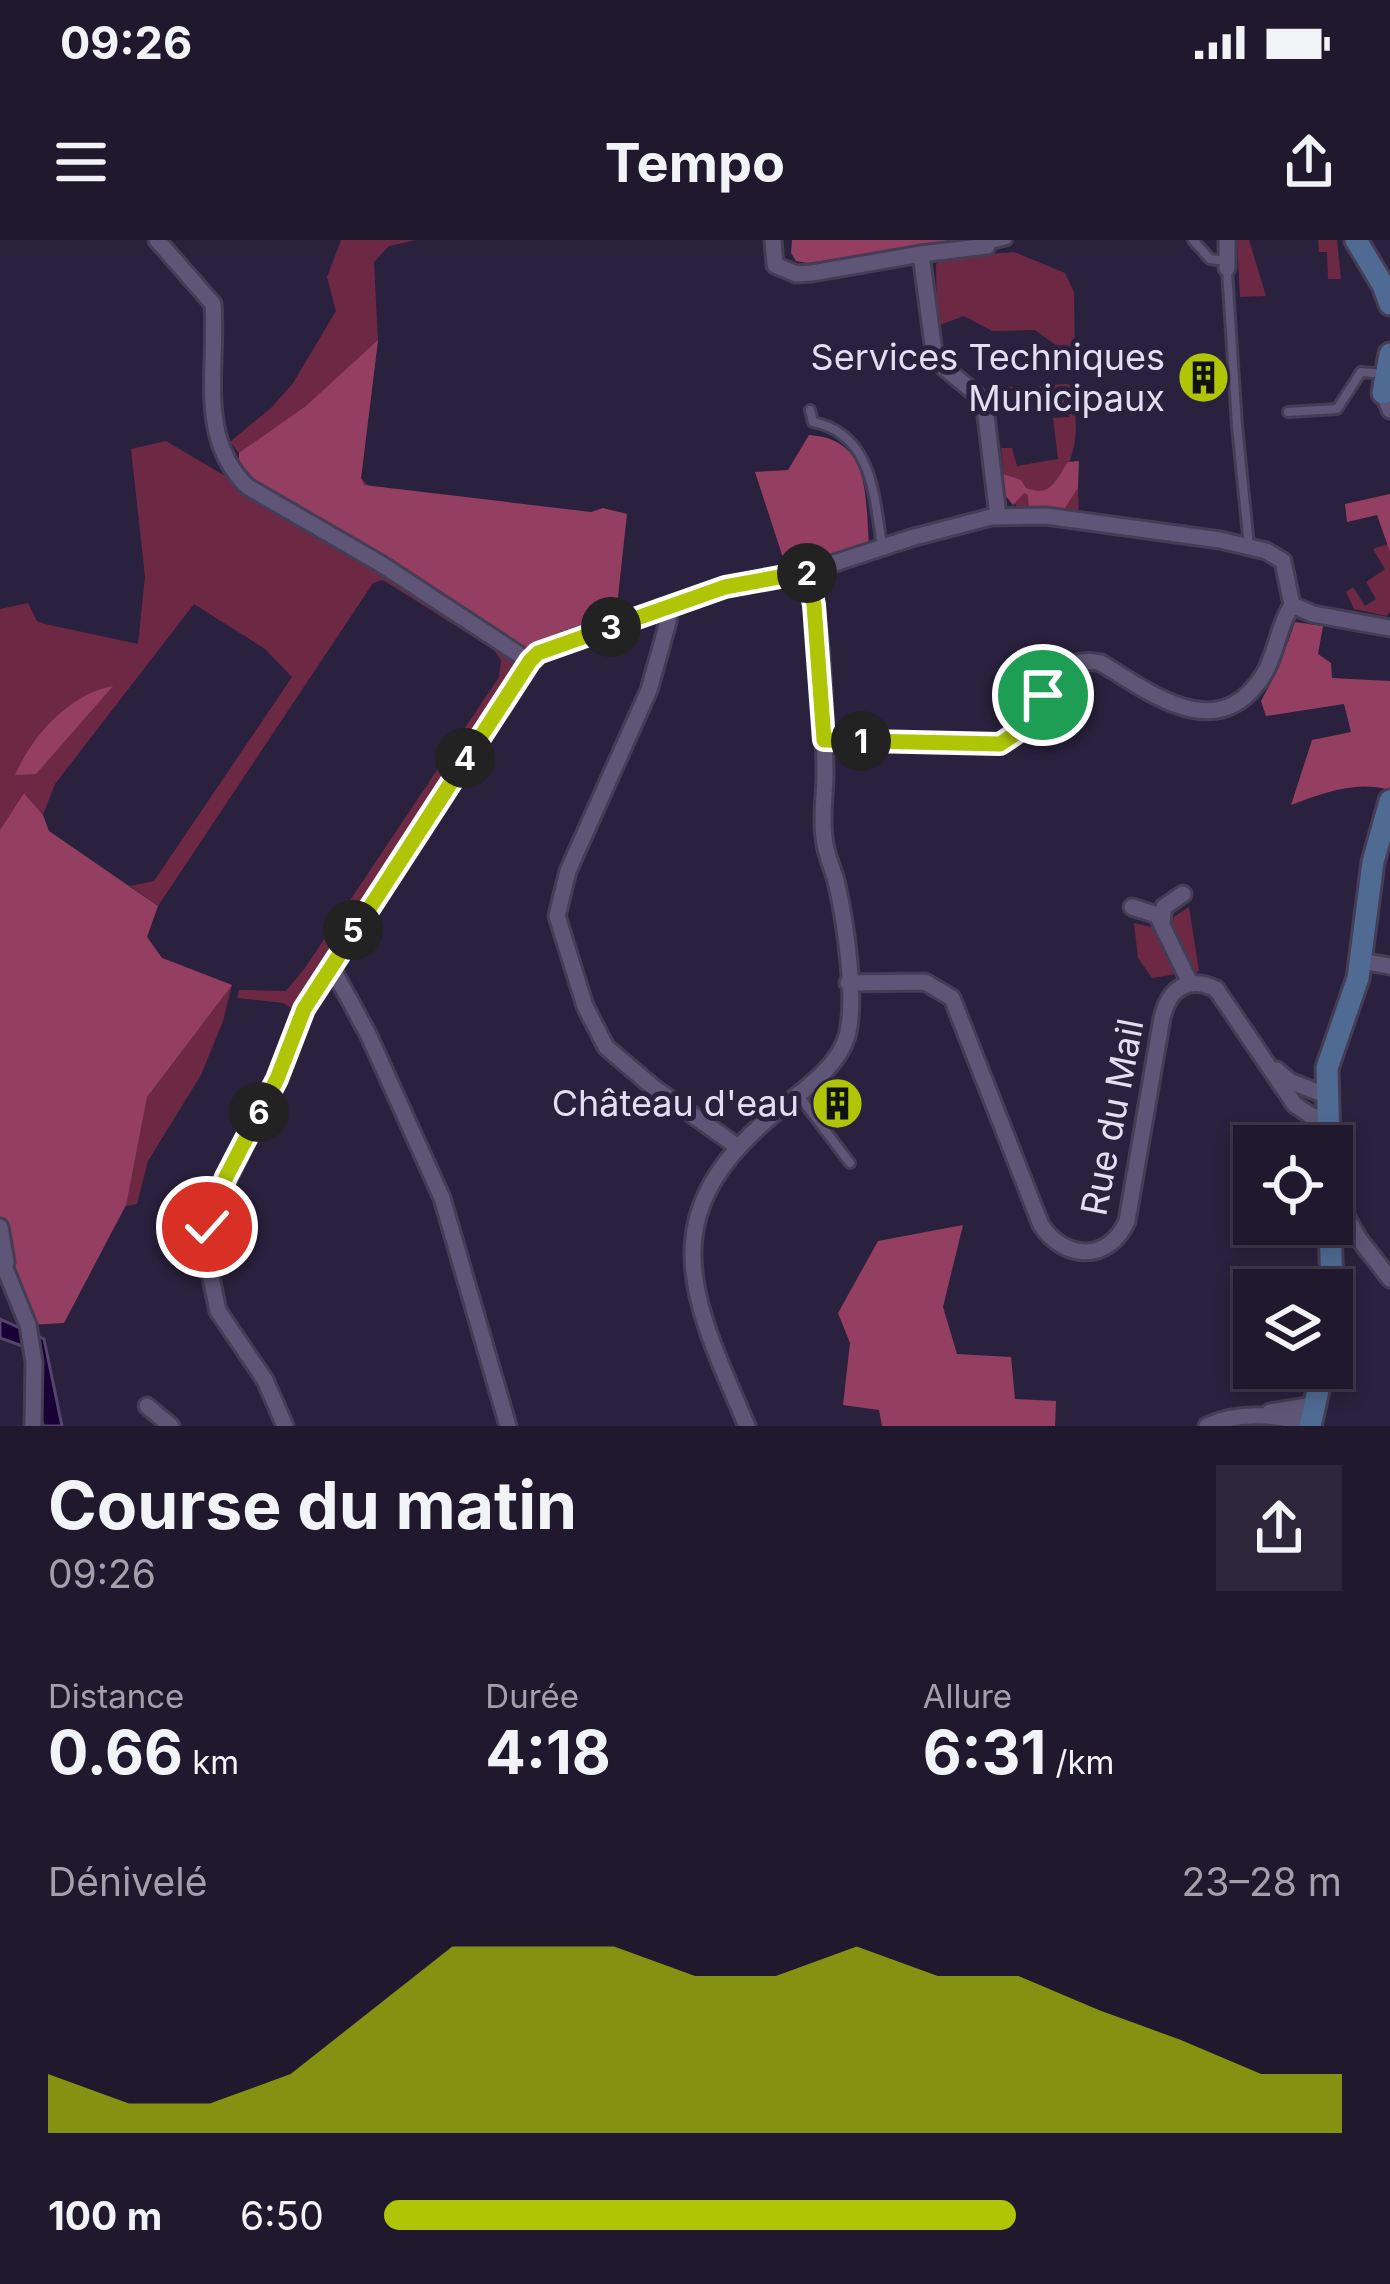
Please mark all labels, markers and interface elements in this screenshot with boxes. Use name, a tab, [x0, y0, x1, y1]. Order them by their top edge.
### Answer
text: 09:26	[60, 15, 192, 70]
icon: menu	[48, 129, 114, 195]
icon: share	[1276, 129, 1342, 195]
text: Tempo	[605, 130, 785, 195]
place label: Services Techniques Municipaux	[811, 335, 1165, 420]
building icon: Services Techniques Municipaux	[1176, 350, 1232, 406]
pin: 2	[777, 543, 837, 603]
text: 2	[797, 553, 817, 593]
pin: 3	[581, 597, 641, 657]
text: 3	[600, 607, 622, 647]
pin	[992, 644, 1094, 746]
icon: arrive	[1010, 662, 1076, 728]
pin: 1	[831, 711, 891, 771]
text: 1	[854, 721, 868, 761]
pin: 4	[435, 728, 495, 788]
text: 4	[454, 738, 476, 778]
pin: 5	[323, 900, 383, 960]
text: 5	[342, 910, 364, 950]
street label: Rue du Mail	[1071, 1015, 1153, 1219]
building icon: Château d'eau	[810, 1075, 866, 1131]
place label: Château d'eau	[552, 1081, 799, 1125]
pin: 6	[229, 1082, 289, 1142]
text: 6	[248, 1092, 270, 1132]
map controls	[1233, 1125, 1353, 1389]
button: locate	[1233, 1125, 1353, 1245]
pin	[156, 1176, 258, 1278]
icon: check	[174, 1194, 240, 1260]
button: layers	[1233, 1269, 1353, 1389]
text: Course du matin	[48, 1465, 577, 1545]
button: share	[1216, 1465, 1342, 1591]
text: 09:26	[48, 1550, 156, 1597]
text: Distance	[48, 1676, 184, 1716]
text: Durée	[485, 1676, 579, 1716]
text: Allure	[923, 1676, 1012, 1716]
text: 0.66	[48, 1716, 183, 1788]
text: 4:18	[485, 1716, 611, 1788]
text: 6:31	[923, 1716, 1046, 1788]
text: km	[183, 1742, 239, 1782]
text: /km	[1046, 1742, 1114, 1782]
text: Dénivelé	[48, 1858, 207, 1905]
text: 23–28 m	[1182, 1858, 1342, 1905]
text: 100 m	[48, 2192, 162, 2239]
text: 6:50	[240, 2192, 324, 2239]

